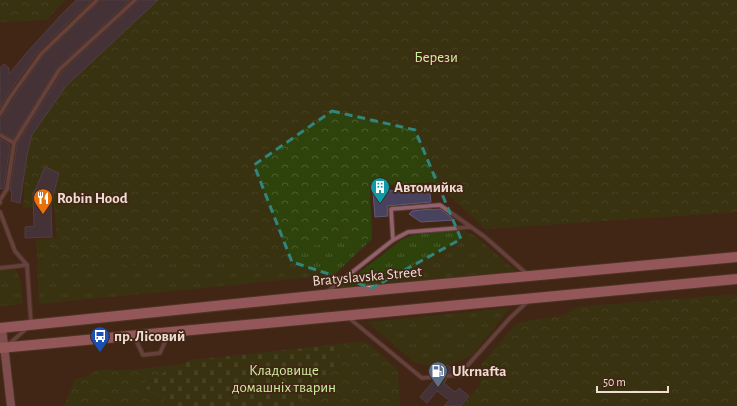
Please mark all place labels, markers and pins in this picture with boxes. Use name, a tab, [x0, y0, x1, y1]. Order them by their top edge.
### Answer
building icon: Автомийка	[369, 176, 391, 204]
place label: Автомийка	[394, 180, 463, 195]
restaurant icon: Robin Hood	[32, 187, 54, 215]
place label: Robin Hood	[57, 191, 128, 206]
bus stop icon: пр. Лісовий	[89, 325, 111, 353]
place label: пр. Лісовий	[114, 329, 185, 344]
fuel station icon: Ukrnafta	[427, 360, 449, 388]
place label: Ukrnafta	[452, 364, 506, 379]

